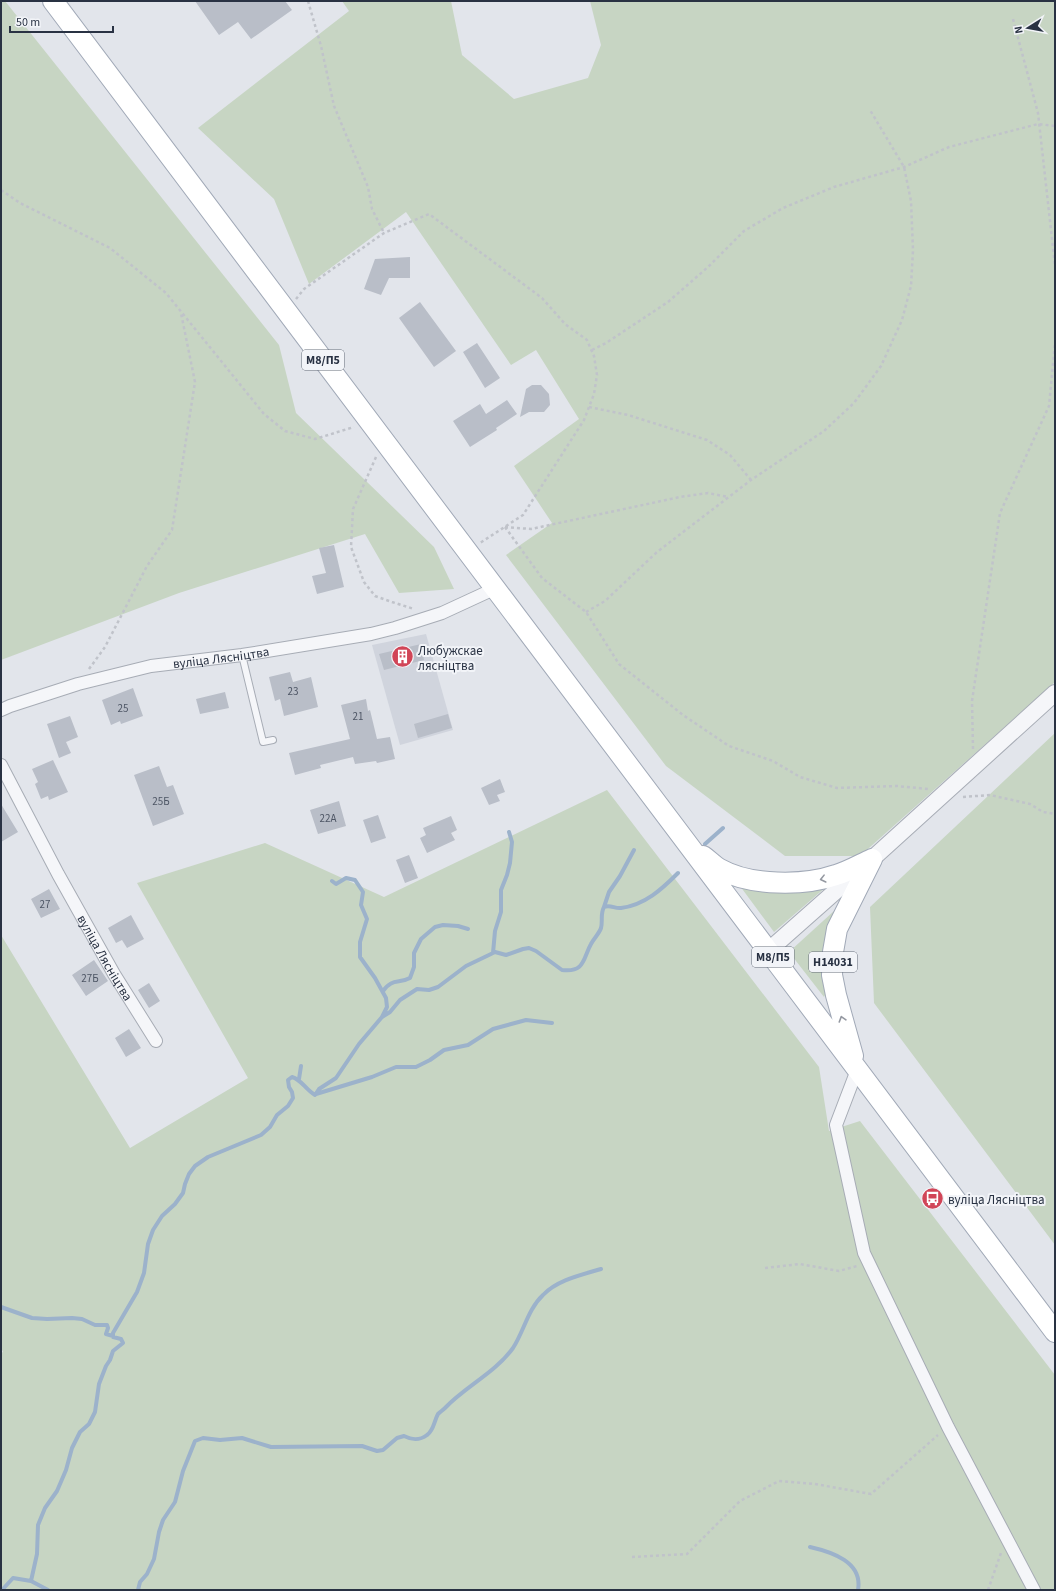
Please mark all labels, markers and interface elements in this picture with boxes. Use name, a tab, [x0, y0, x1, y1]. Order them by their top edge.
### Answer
scale bar	[10, 8, 113, 34]
north arrow	[1008, 8, 1048, 48]
text: 50 m	[16, 14, 40, 31]
text: N	[1011, 25, 1027, 35]
road number: М8/П5	[302, 350, 344, 370]
place label: Любужскае лясніцтва	[418, 642, 483, 675]
street label: вуліца Лясніцтва	[172, 643, 270, 673]
building icon: Любужскае лясніцтва	[389, 644, 415, 670]
house number: 23	[288, 684, 298, 699]
house number: 25	[118, 701, 128, 716]
house number: 21	[353, 709, 363, 724]
house number: 25Б	[152, 794, 170, 809]
house number: 22А	[320, 811, 336, 826]
one-way arrow	[820, 874, 827, 882]
house number: 27	[40, 897, 50, 912]
street label: вуліца Лясніцтва	[73, 912, 137, 1005]
road number: М8/П5	[752, 947, 794, 967]
road number: Н14031	[809, 952, 857, 972]
house number: 27Б	[81, 971, 99, 986]
one-way arrow	[838, 1016, 847, 1023]
bus stop icon: вуліца Лясніцтва	[920, 1186, 946, 1212]
place label: вуліца Лясніцтва	[948, 1191, 1045, 1209]

